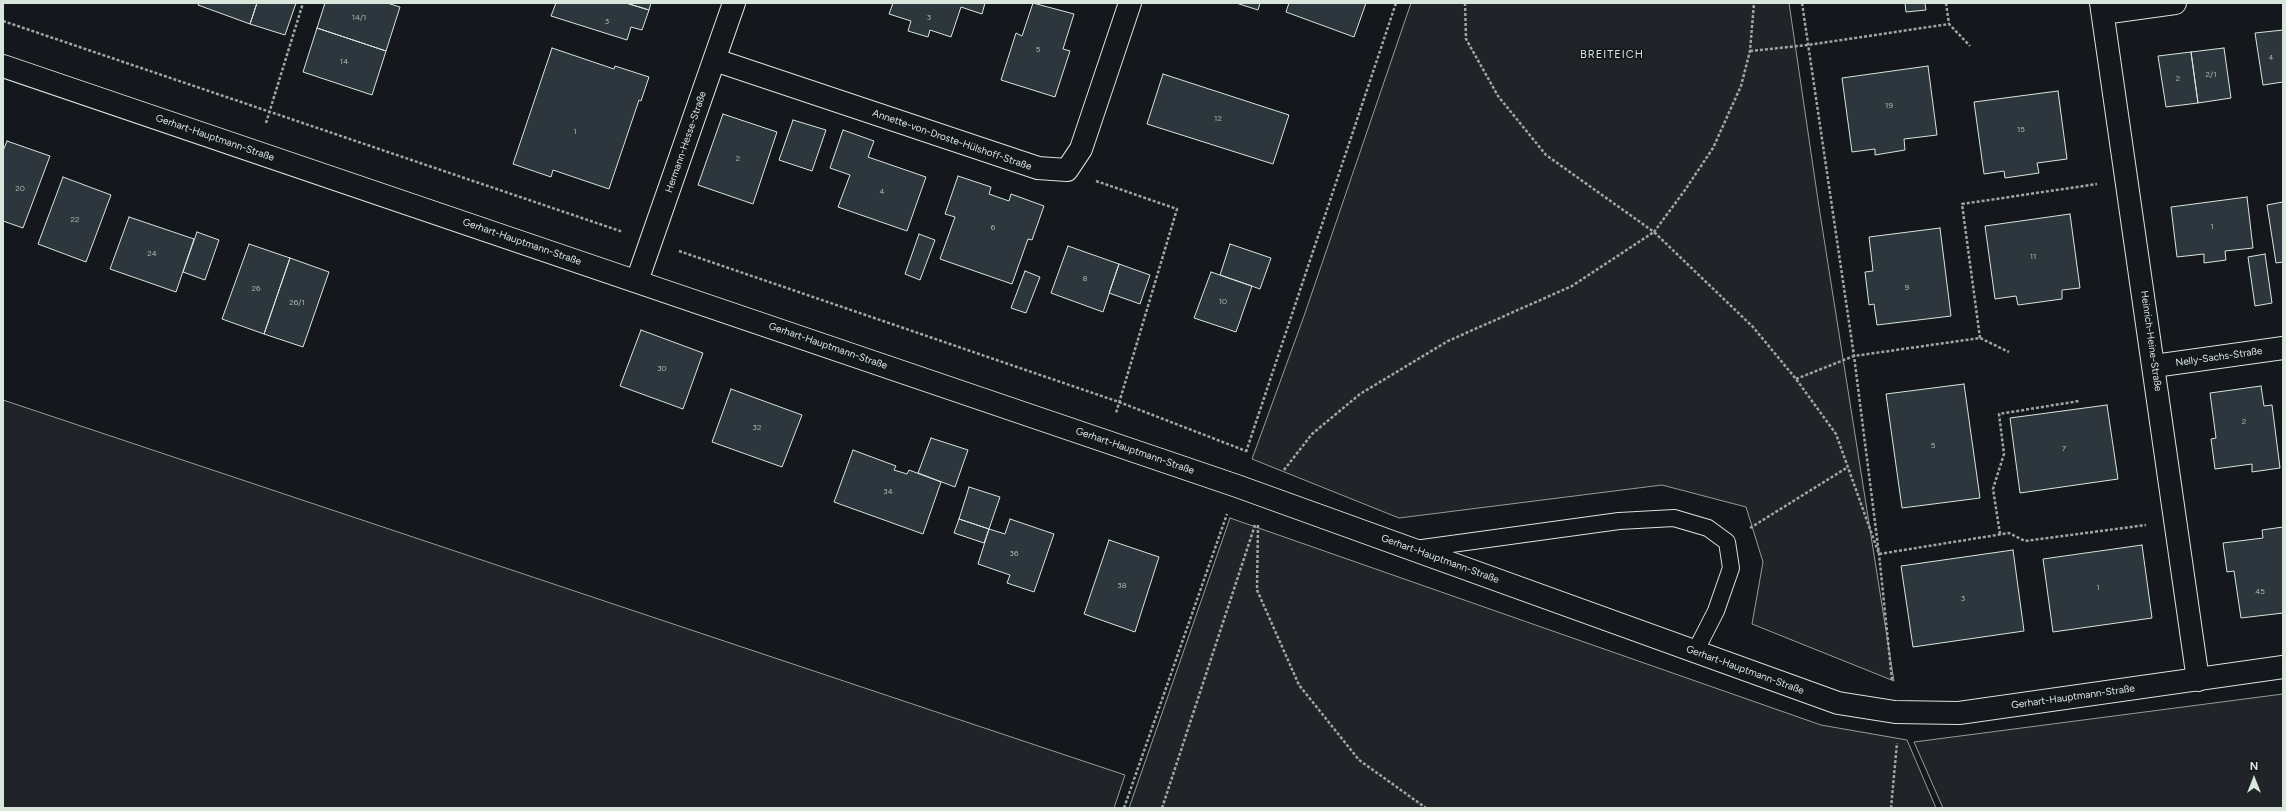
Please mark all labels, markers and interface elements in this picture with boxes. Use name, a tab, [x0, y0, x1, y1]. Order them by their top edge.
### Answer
house number: 14/1	[352, 13, 366, 23]
house number: 3	[927, 13, 931, 23]
house number: 3	[605, 17, 609, 27]
house number: 5	[1036, 45, 1040, 55]
district label: BREITEICH	[1580, 48, 1644, 62]
house number: 4	[2269, 53, 2273, 63]
house number: 14	[340, 57, 348, 67]
house number: 2/1	[2206, 70, 2216, 80]
house number: 2	[2176, 74, 2180, 84]
street label: Hermann-Hesse-Straße	[663, 90, 709, 194]
house number: 19	[1885, 101, 1893, 111]
street label: Annette-von-Droste-Hülshoff-Straße	[871, 107, 1033, 173]
street label: Gerhart-Hauptmann-Straße	[154, 112, 276, 164]
house number: 12	[1214, 114, 1222, 124]
house number: 15	[2017, 125, 2025, 135]
house number: 1	[573, 127, 577, 137]
house number: 2	[736, 154, 740, 164]
house number: 20	[15, 184, 25, 194]
house number: 4	[880, 187, 884, 197]
house number: 22	[71, 215, 79, 225]
street label: Gerhart-Hauptmann-Straße	[461, 216, 583, 268]
house number: 1	[2210, 222, 2214, 232]
house number: 6	[991, 223, 995, 233]
house number: 24	[147, 249, 157, 259]
house number: 11	[2030, 252, 2036, 262]
house number: 8	[1083, 274, 1087, 284]
house number: 9	[1905, 283, 1909, 293]
house number: 26	[252, 284, 260, 294]
street label: Heinrich-Heine-Straße	[2138, 290, 2164, 392]
house number: 10	[1219, 297, 1227, 307]
house number: 26/1	[289, 298, 305, 308]
street label: Gerhart-Hauptmann-Straße	[767, 320, 889, 372]
street label: Nelly-Sachs-Straße	[2175, 345, 2263, 369]
house number: 30	[657, 364, 667, 374]
house number: 2	[2242, 417, 2246, 427]
house number: 32	[753, 423, 761, 433]
street label: Gerhart-Hauptmann-Straße	[1074, 425, 1196, 477]
house number: 5	[1931, 441, 1935, 451]
house number: 7	[2062, 444, 2066, 454]
house number: 34	[883, 487, 893, 497]
street label: Gerhart-Hauptmann-Straße	[1379, 532, 1501, 586]
house number: 36	[1010, 549, 1018, 559]
house number: 38	[1117, 581, 1127, 591]
house number: 1	[2096, 583, 2100, 593]
house number: 45	[2255, 587, 2265, 597]
house number: 3	[1961, 594, 1965, 604]
street label: Gerhart-Hauptmann-Straße	[1684, 643, 1806, 697]
street label: Gerhart-Hauptmann-Straße	[2010, 682, 2136, 712]
north arrow	[2234, 759, 2274, 799]
text: N	[2250, 760, 2258, 773]

